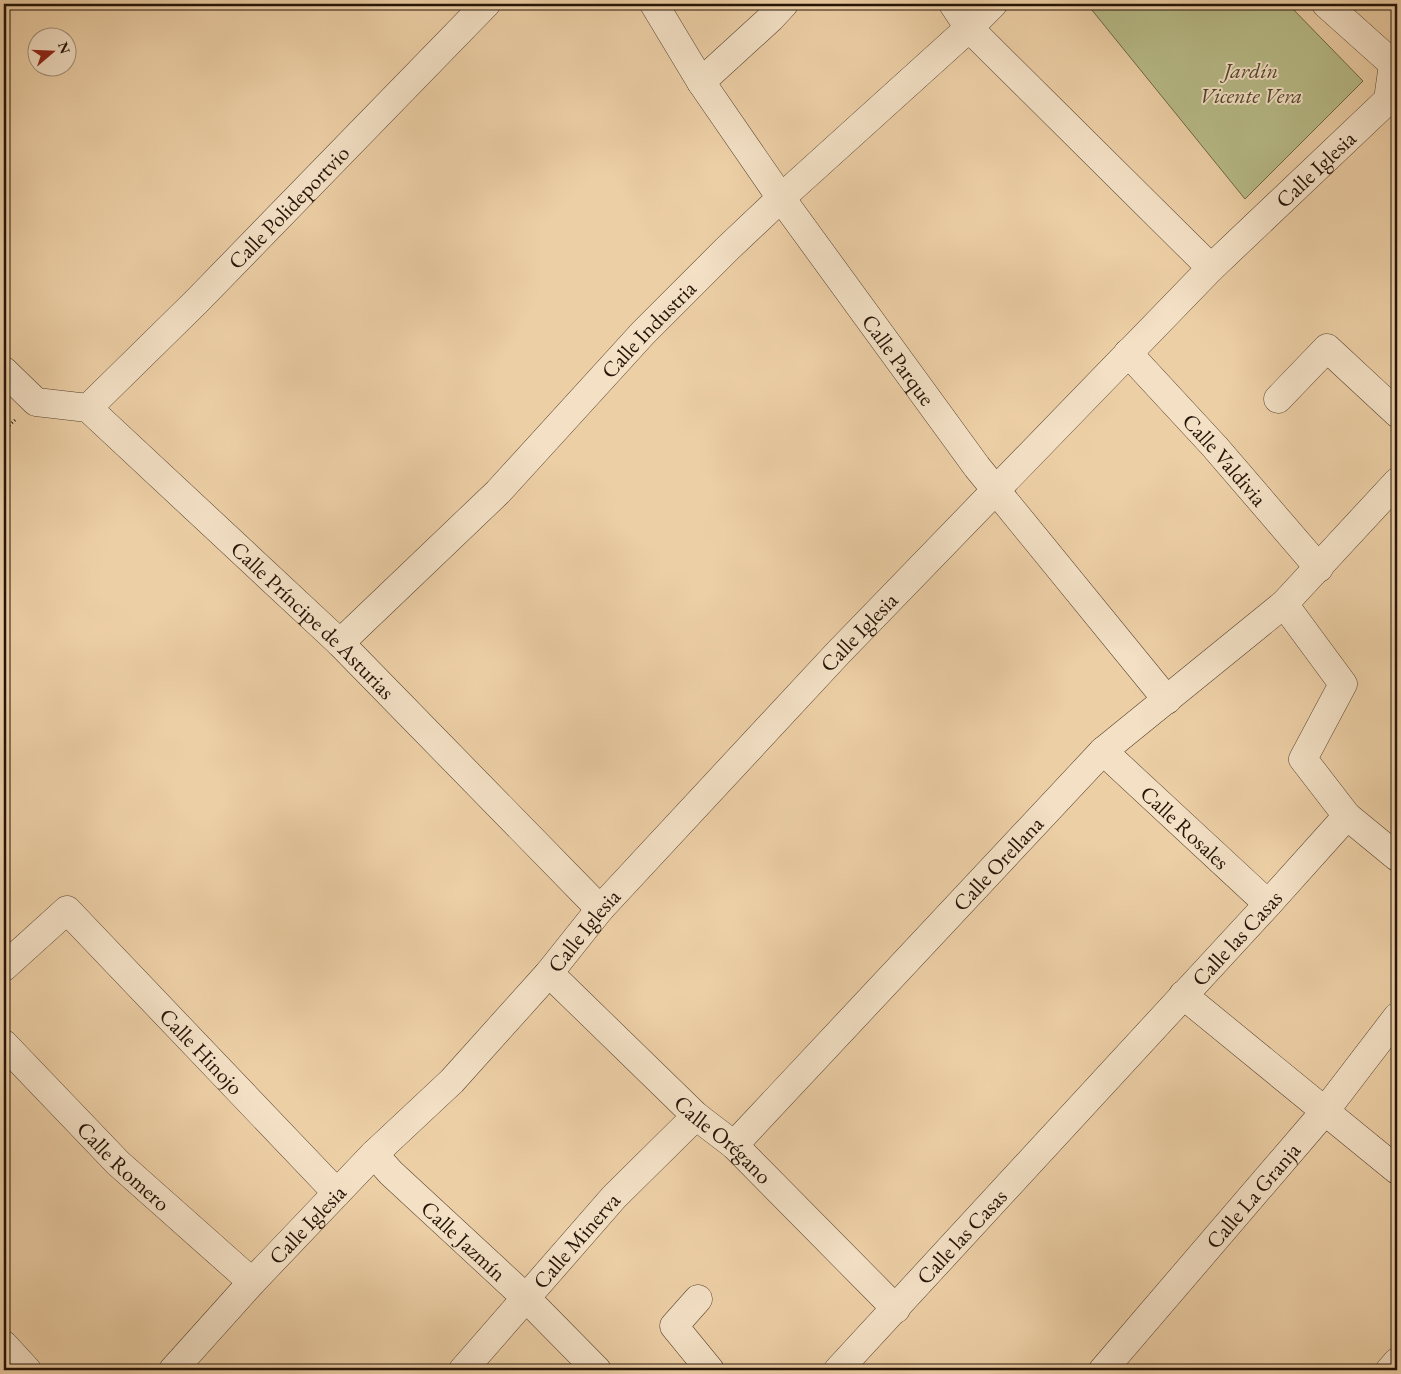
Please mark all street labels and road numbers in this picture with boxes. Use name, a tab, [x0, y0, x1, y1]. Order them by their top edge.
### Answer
street label: Calle Iglesia	[1269, 124, 1362, 214]
street label: Calle Polideportvio	[221, 138, 356, 275]
street label: Calle Industria	[594, 274, 702, 384]
street label: Calle Parque	[856, 308, 942, 412]
street label: Calle Valdivia	[1176, 407, 1274, 512]
street label: Calle Príncipe de Asturias	[225, 534, 401, 705]
street label: Calle Iglesia	[813, 586, 904, 678]
street label: Calle Rosales	[1134, 779, 1236, 876]
street label: Calle Orellana	[946, 809, 1050, 917]
street label: Calle Iglesia	[541, 882, 627, 978]
street label: Calle las Casas	[1185, 884, 1288, 992]
street label: Calle Hinojo	[153, 1001, 250, 1101]
street label: Calle Orégano	[668, 1088, 779, 1190]
street label: Calle Romero	[71, 1115, 177, 1217]
street label: Calle La Granja	[1199, 1136, 1307, 1255]
street label: Calle Iglesia	[262, 1178, 352, 1271]
street label: Calle las Casas	[910, 1182, 1013, 1291]
street label: Calle Minerva	[526, 1186, 626, 1295]
street label: Calle Jazmín	[415, 1194, 513, 1288]

